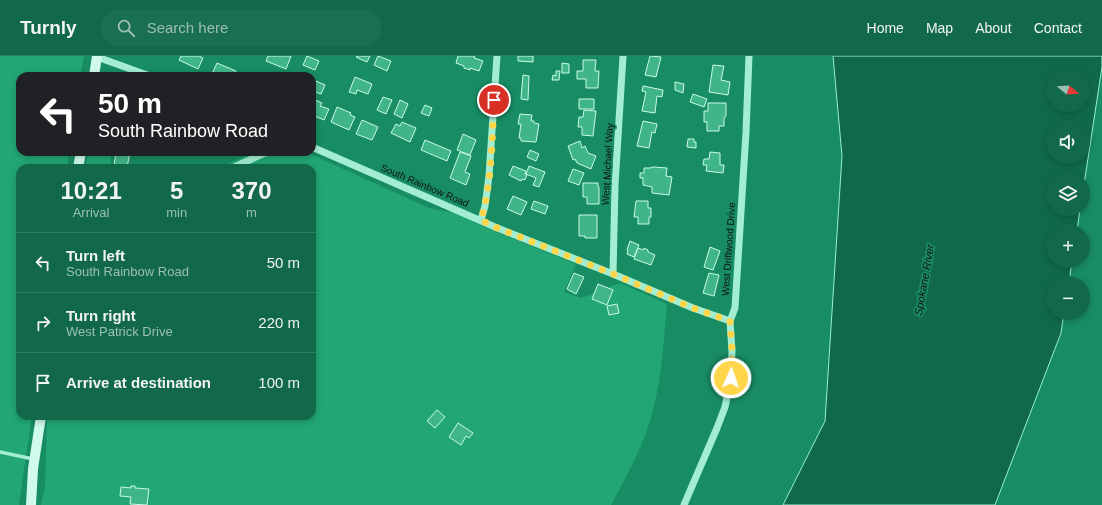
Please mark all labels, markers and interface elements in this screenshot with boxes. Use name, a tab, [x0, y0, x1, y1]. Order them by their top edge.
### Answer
search box	[101, 10, 381, 46]
text: Turnly	[20, 17, 77, 38]
icon: search	[115, 17, 137, 39]
text: Search here	[147, 19, 228, 36]
text: Home	[867, 20, 904, 36]
text: Map	[926, 20, 953, 36]
text: About	[975, 20, 1012, 36]
text: Contact	[1034, 20, 1082, 36]
north arrow	[1046, 68, 1090, 112]
map controls	[1046, 68, 1090, 320]
pin	[477, 83, 511, 117]
icon: left	[32, 88, 84, 140]
text: 50 m	[98, 88, 162, 119]
icon: arrive	[483, 89, 505, 111]
button: sound	[1046, 120, 1090, 164]
text: South Rainbow Road	[98, 121, 268, 141]
street label: West Michael Way	[600, 123, 615, 205]
street label: South Rainbow Road	[379, 162, 470, 209]
button: layers	[1046, 172, 1090, 216]
text: 10:21	[60, 177, 122, 204]
text: 5	[170, 177, 183, 204]
text: 370	[232, 177, 272, 204]
street label: West Driftwood Drive	[720, 201, 737, 296]
text: Arrival	[73, 205, 110, 220]
text: min	[166, 205, 187, 220]
text: m	[246, 205, 257, 220]
button: +	[1046, 224, 1090, 268]
water label: Spokane River	[912, 242, 936, 317]
text: Turn left	[66, 247, 125, 264]
icon: left	[32, 252, 54, 274]
text: 50 m	[267, 254, 300, 271]
text: South Rainbow Road	[66, 264, 189, 279]
button: −	[1046, 276, 1090, 320]
text: Turn right	[66, 307, 136, 324]
icon: right	[32, 312, 54, 334]
text: 220 m	[258, 314, 300, 331]
text: West Patrick Drive	[66, 324, 173, 339]
position arrow	[710, 357, 752, 399]
icon: arrive	[32, 372, 54, 394]
text: Arrive at destination	[66, 374, 211, 391]
text: 100 m	[258, 374, 300, 391]

